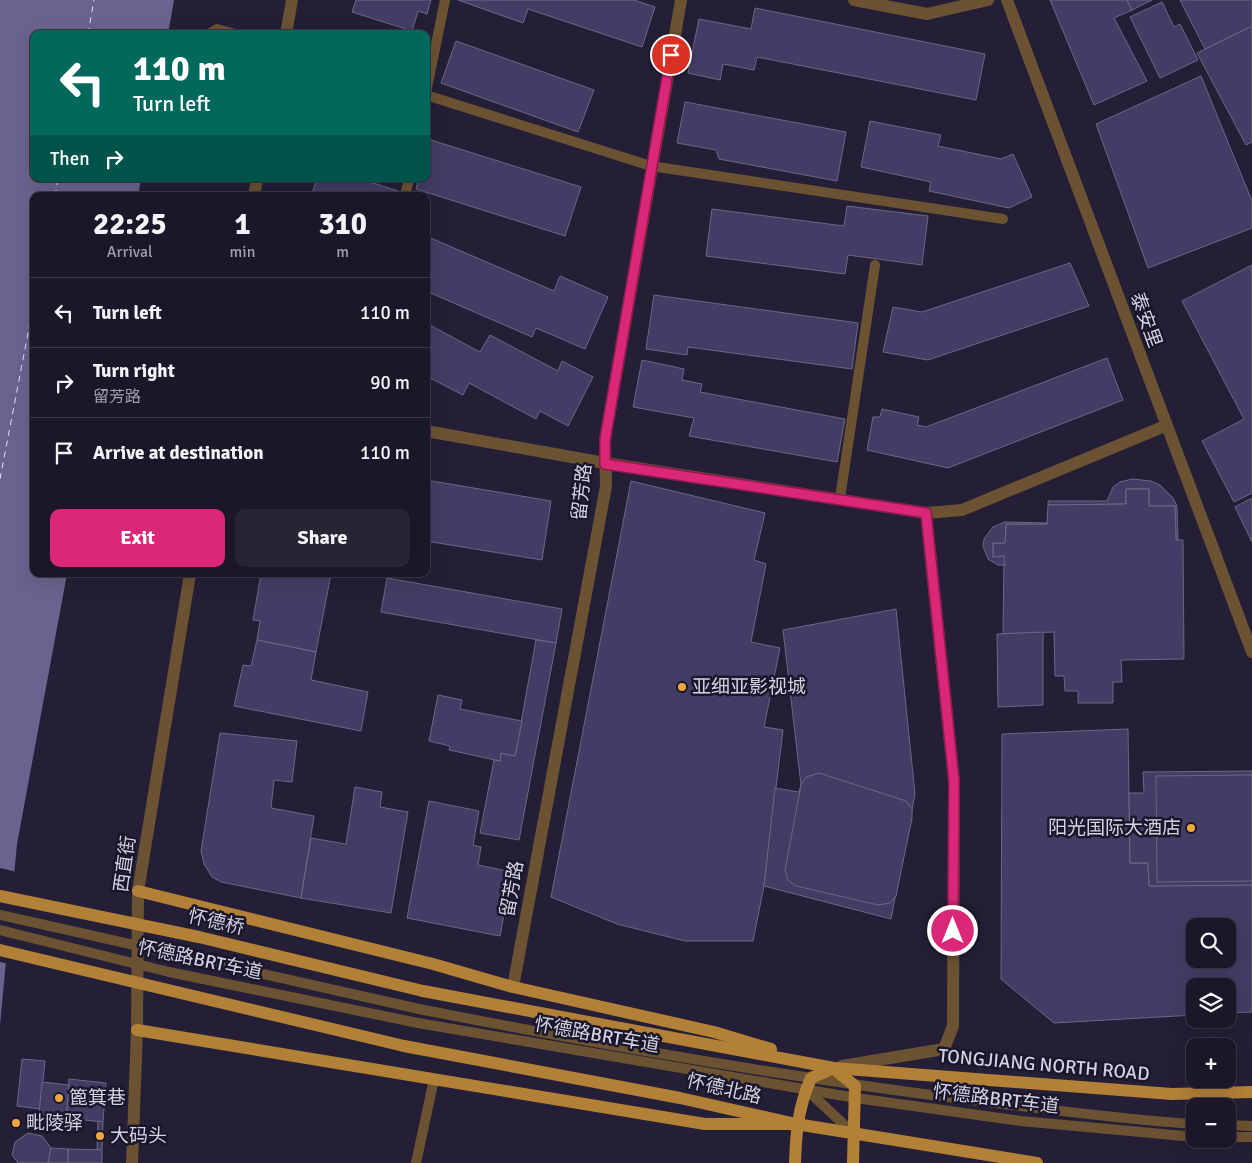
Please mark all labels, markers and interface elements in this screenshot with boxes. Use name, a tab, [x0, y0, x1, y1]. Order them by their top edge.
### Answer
pin	[650, 34, 692, 76]
icon: arrive	[657, 41, 685, 69]
text: 110 m	[133, 47, 226, 90]
icon: left	[50, 50, 115, 115]
text: Turn left	[133, 90, 211, 117]
icon: right	[100, 145, 128, 173]
text: Then	[50, 147, 90, 171]
text: 22:25	[93, 206, 167, 243]
text: 1	[234, 206, 251, 243]
text: 310	[318, 206, 367, 243]
text: Arrival	[107, 242, 153, 262]
text: min	[230, 242, 255, 262]
text: m	[336, 242, 349, 262]
street label: 泰安里	[1125, 289, 1167, 351]
icon: left	[50, 299, 78, 327]
text: Turn left	[93, 301, 162, 325]
text: 110 m	[360, 301, 410, 325]
text: Turn right	[93, 359, 175, 383]
icon: right	[50, 369, 78, 397]
text: 90 m	[370, 371, 410, 395]
text: 留芳路	[93, 387, 141, 407]
icon: arrive	[50, 439, 78, 467]
text: Arrive at destination	[93, 441, 264, 465]
text: 110 m	[360, 441, 410, 465]
street label: 留芳路	[567, 462, 597, 522]
button: Exit	[50, 509, 225, 567]
button: Share	[235, 509, 410, 567]
place label: 亚细亚影视城	[692, 675, 806, 699]
marker: 亚细亚影视城	[676, 681, 688, 693]
place label: 阳光国际大酒店	[1048, 816, 1181, 840]
marker: 阳光国际大酒店	[1185, 822, 1197, 834]
street label: 西直街	[109, 834, 141, 894]
street label: 留芳路	[495, 859, 529, 919]
street label: 怀德桥	[186, 904, 246, 940]
position arrow	[926, 904, 978, 956]
map controls	[1186, 918, 1236, 1148]
button: search	[1186, 918, 1236, 968]
street label: 怀德路BRT车道	[135, 935, 265, 985]
button: layers	[1186, 978, 1236, 1028]
street label: 怀德路BRT车道	[532, 1012, 662, 1058]
button: +	[1186, 1038, 1236, 1088]
street label: TONGJIANG NORTH ROAD	[938, 1044, 1150, 1086]
street label: 怀德北路	[684, 1069, 764, 1109]
street label: 怀德路BRT车道	[932, 1079, 1060, 1119]
place label: 篦箕巷	[69, 1086, 126, 1110]
marker: 篦箕巷	[53, 1092, 65, 1104]
button: −	[1186, 1098, 1236, 1148]
place label: 毗陵驿	[26, 1111, 83, 1135]
marker: 毗陵驿	[10, 1117, 22, 1129]
place label: 大码头	[110, 1124, 167, 1148]
marker: 大码头	[94, 1130, 106, 1142]

